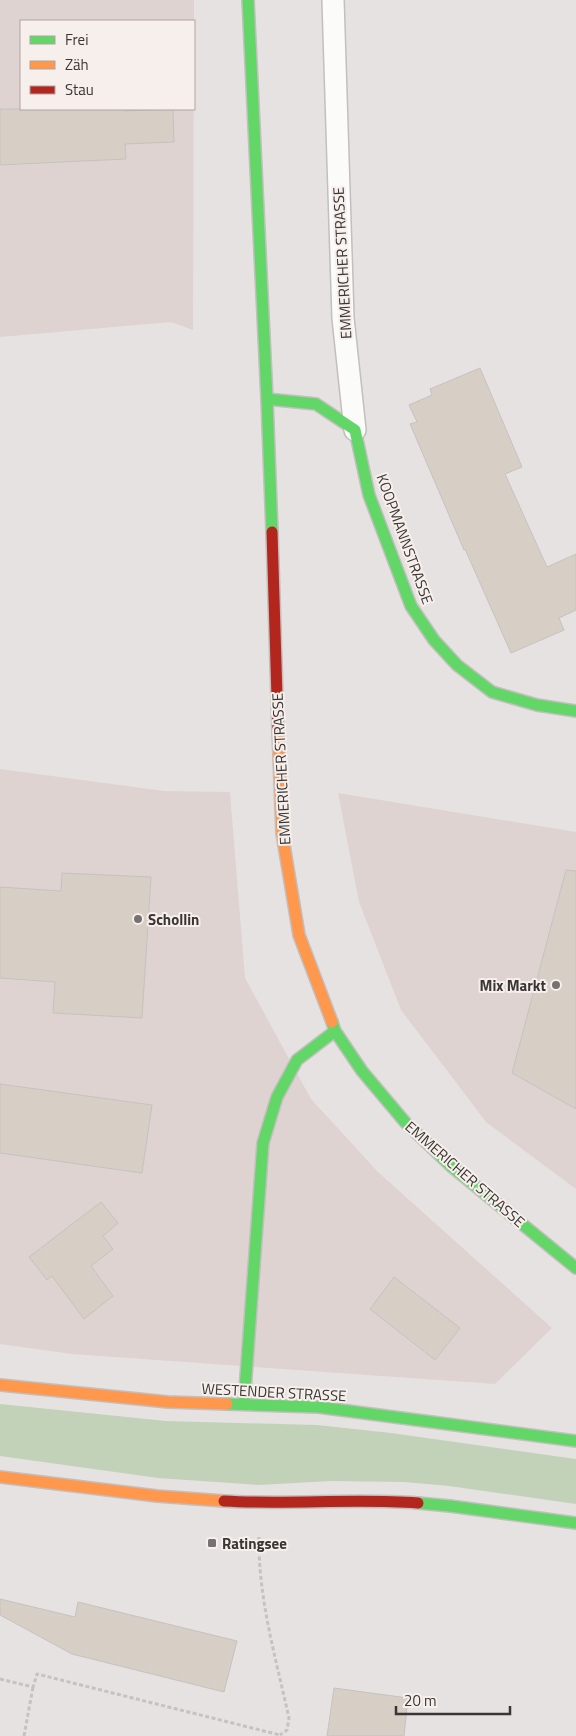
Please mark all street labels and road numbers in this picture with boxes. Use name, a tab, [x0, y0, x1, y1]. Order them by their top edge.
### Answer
street label: EMMERICHER STRASSE	[327, 186, 357, 340]
street label: KOOPMANNSTRASSE	[371, 471, 439, 607]
street label: EMMERICHER STRASSE	[266, 692, 296, 846]
street label: EMMERICHER STRASSE	[400, 1115, 530, 1233]
street label: WESTENDER STRASSE	[201, 1377, 347, 1407]

